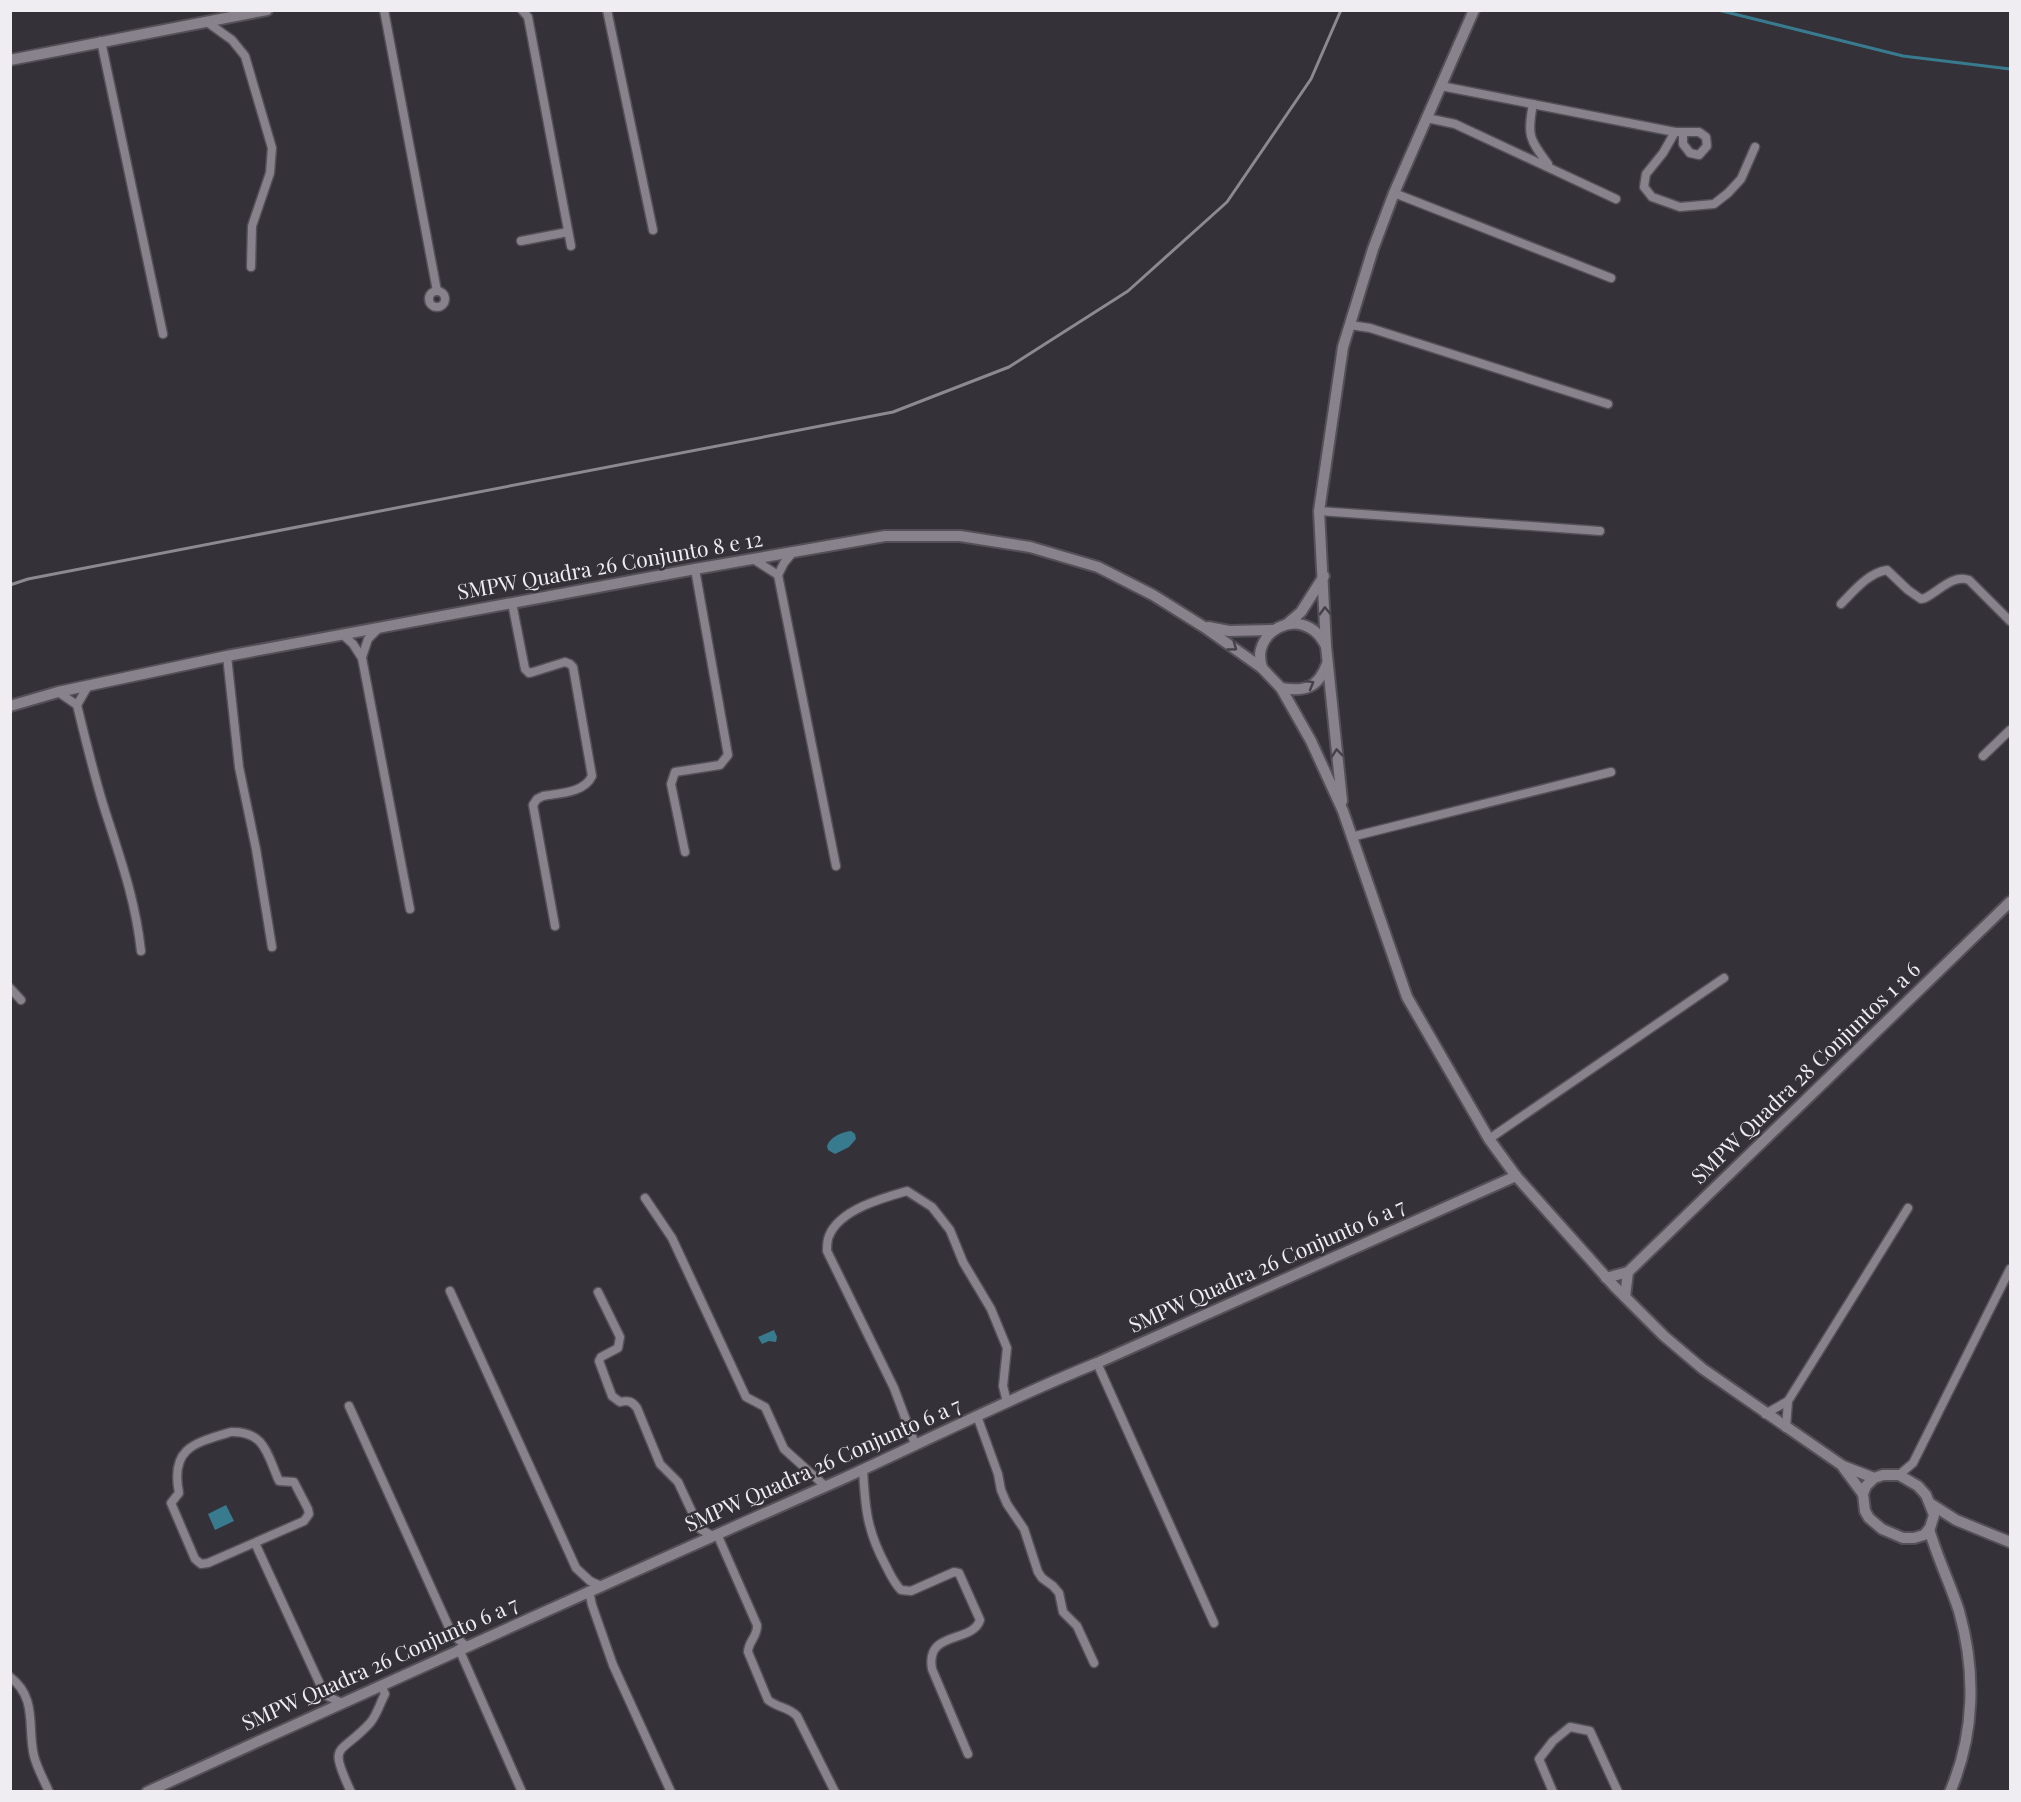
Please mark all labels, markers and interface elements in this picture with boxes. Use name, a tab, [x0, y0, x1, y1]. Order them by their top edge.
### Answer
street label: SMPW Quadra 26 Conjunto 8 e 12	[455, 523, 765, 605]
one-way arrow	[1318, 606, 1331, 615]
one-way arrow	[1227, 640, 1238, 651]
one-way arrow	[1304, 680, 1314, 691]
one-way arrow	[1331, 748, 1344, 757]
street label: SMPW Quadra 28 Conjuntos 1 a 6	[1684, 954, 1925, 1189]
street label: SMPW Quadra 26 Conjunto 6 a 7	[1124, 1190, 1409, 1338]
street label: SMPW Quadra 26 Conjunto 6 a 7	[680, 1389, 965, 1537]
street label: SMPW Quadra 26 Conjunto 6 a 7	[237, 1588, 522, 1736]

